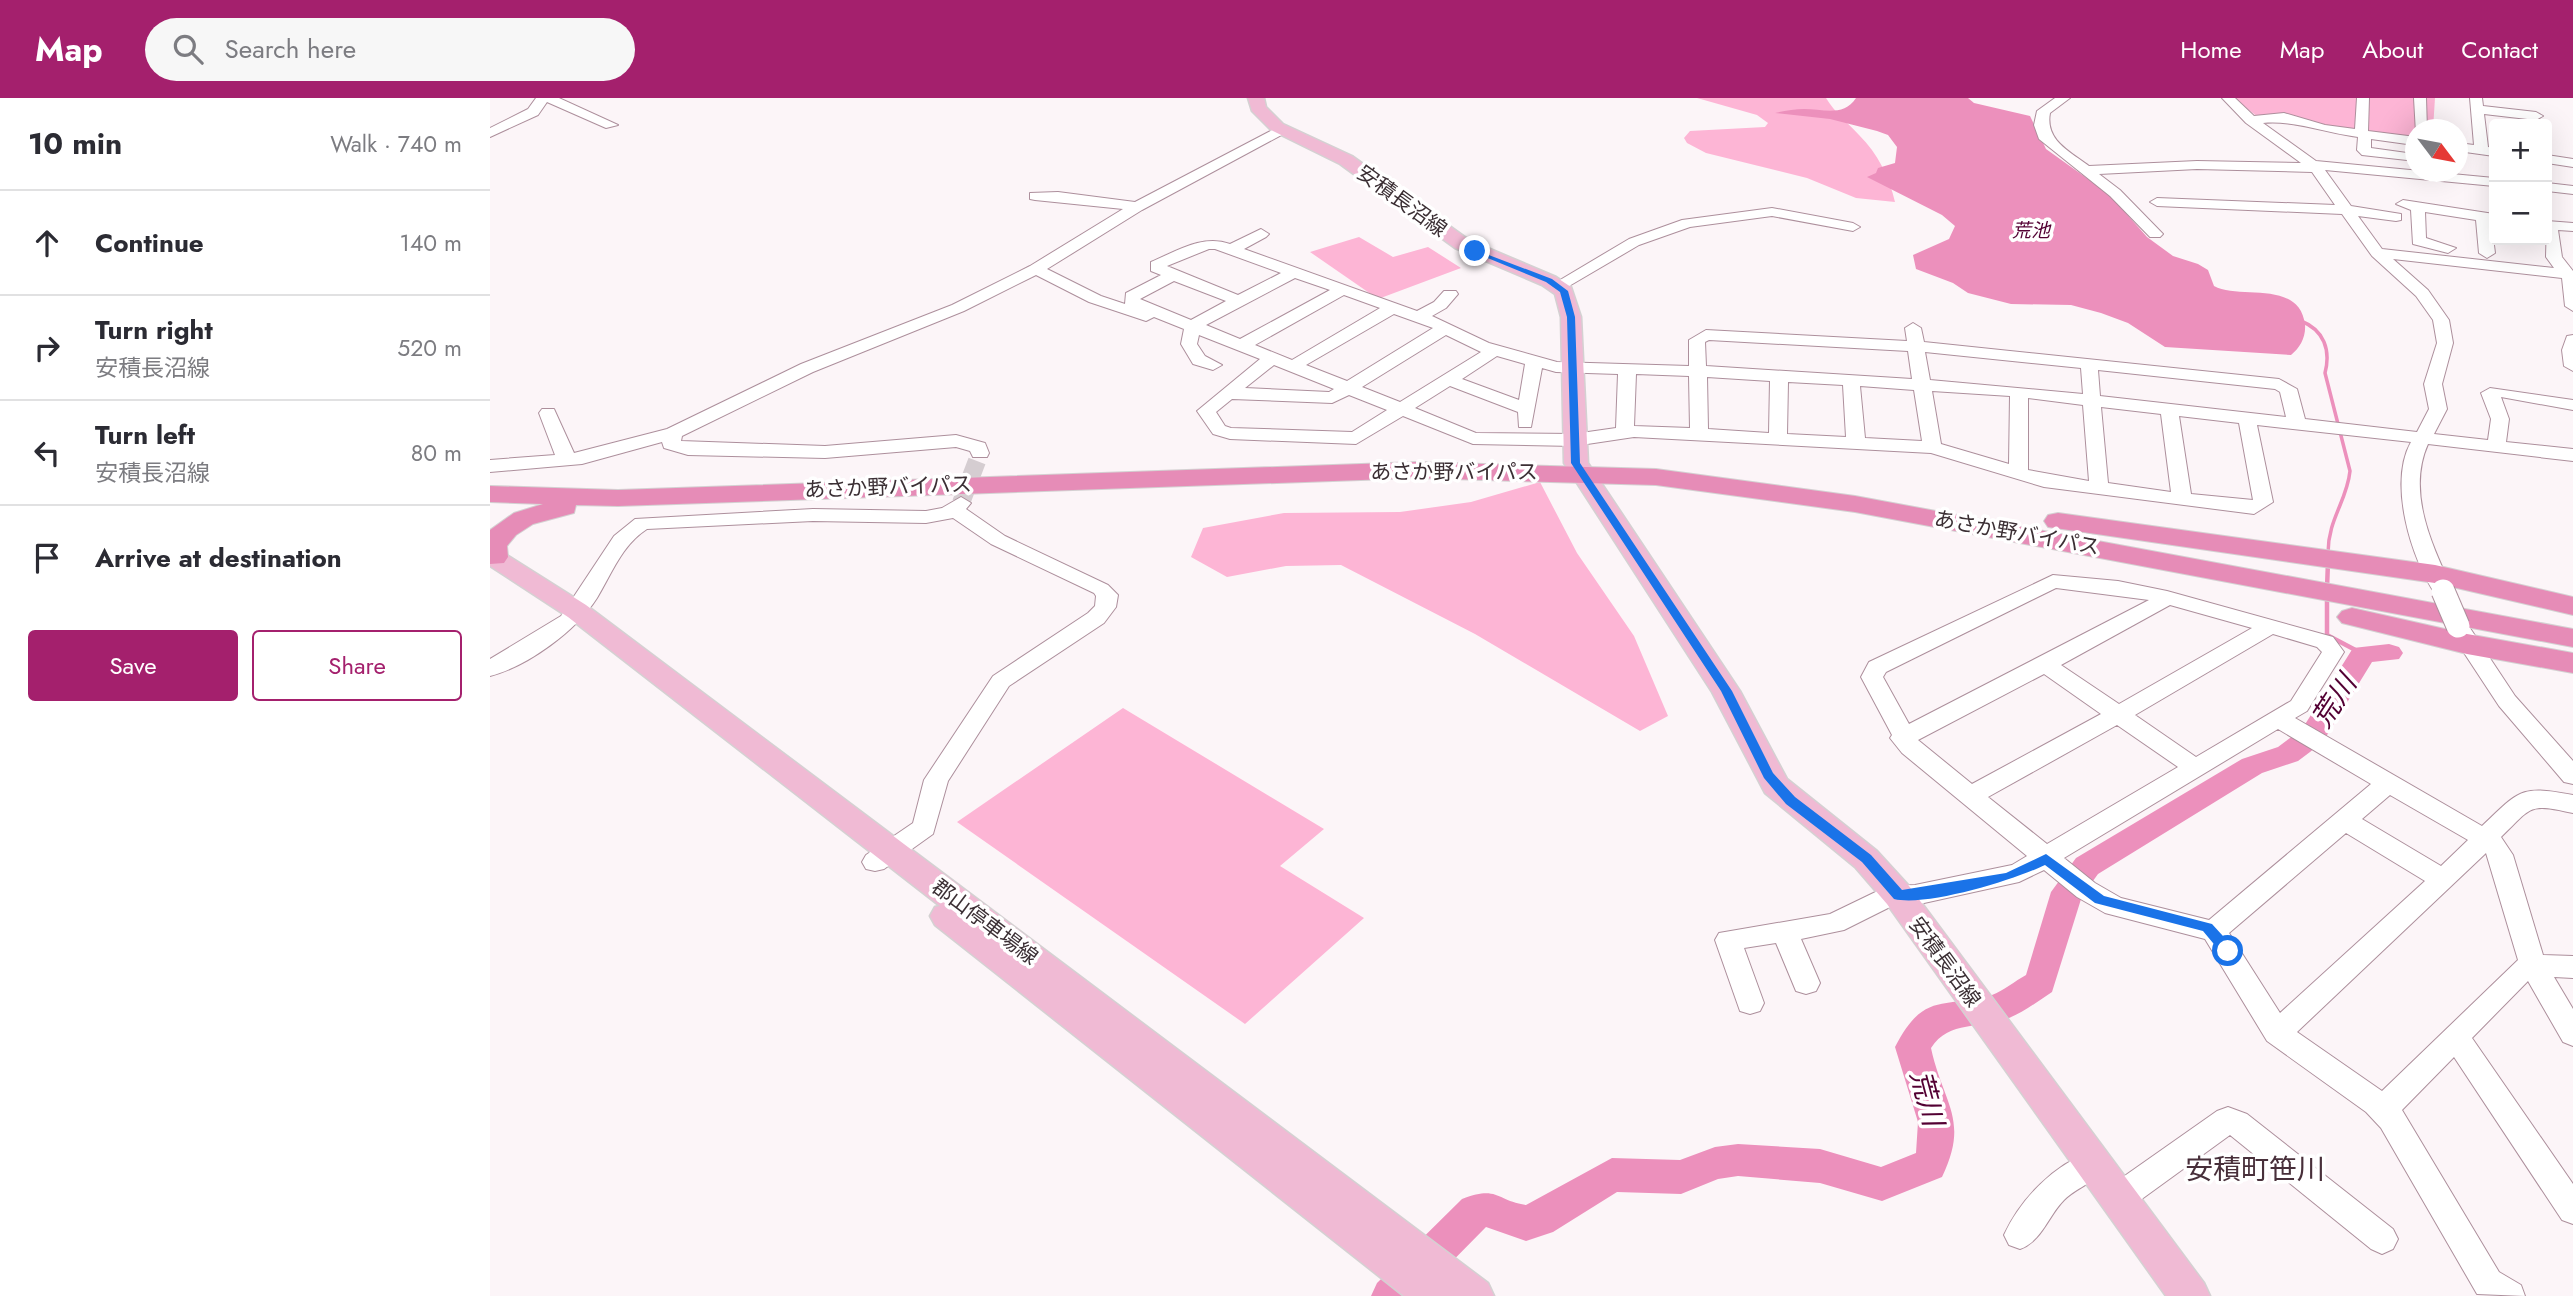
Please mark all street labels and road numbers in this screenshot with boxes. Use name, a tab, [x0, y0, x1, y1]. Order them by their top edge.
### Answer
street label: 安積長沼線	[1351, 158, 1453, 244]
street label: あさか野バイパス	[1370, 457, 1538, 487]
street label: あさか野バイパス	[804, 469, 972, 505]
street label: あさか野バイパス	[1932, 504, 2102, 562]
street label: 郡山停車場線	[926, 872, 1044, 972]
street label: 安積長沼線	[1902, 911, 1988, 1013]

